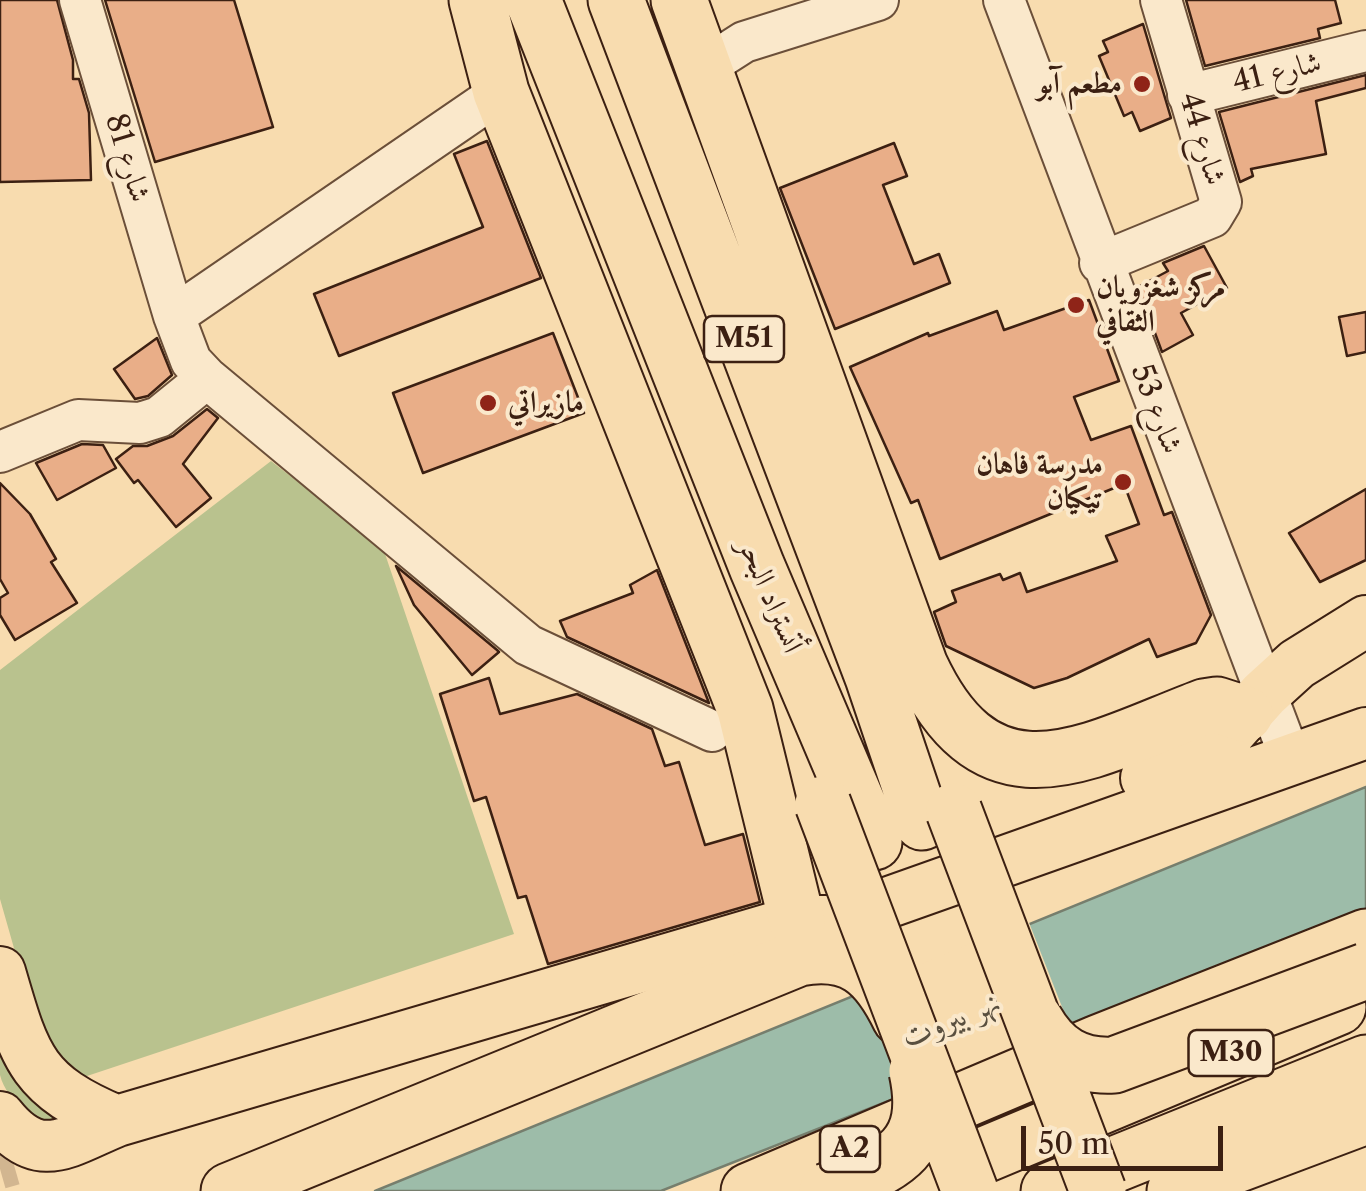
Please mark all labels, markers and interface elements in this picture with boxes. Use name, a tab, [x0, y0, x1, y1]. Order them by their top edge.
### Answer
street label: شارع 41	[1229, 45, 1325, 101]
place label: مطعم آبو	[1037, 66, 1122, 102]
marker: مطعم آبو	[1131, 73, 1153, 95]
street label: شارع 44	[1171, 88, 1233, 190]
street label: شارع 81	[97, 109, 157, 207]
place label: مركز شغزويان الثقافي	[1096, 270, 1225, 340]
marker: مركز شغزويان الثقافي	[1065, 294, 1087, 316]
road number: M51	[704, 316, 784, 362]
street label: شارع 53	[1123, 359, 1189, 459]
place label: مازيراتي	[508, 385, 584, 421]
marker: مازيراتي	[477, 392, 499, 414]
place label: مدرسة فاهان تيكيان	[976, 447, 1103, 518]
marker: مدرسة فاهان تيكيان	[1112, 471, 1134, 493]
street label: أتستراد البحر	[730, 534, 810, 658]
water label: نهر بيروت	[897, 983, 1007, 1057]
road number: M30	[1188, 1030, 1274, 1076]
scale bar	[1026, 1106, 1228, 1168]
text: 50 m	[1038, 1125, 1109, 1162]
road number: A2	[820, 1126, 880, 1172]

